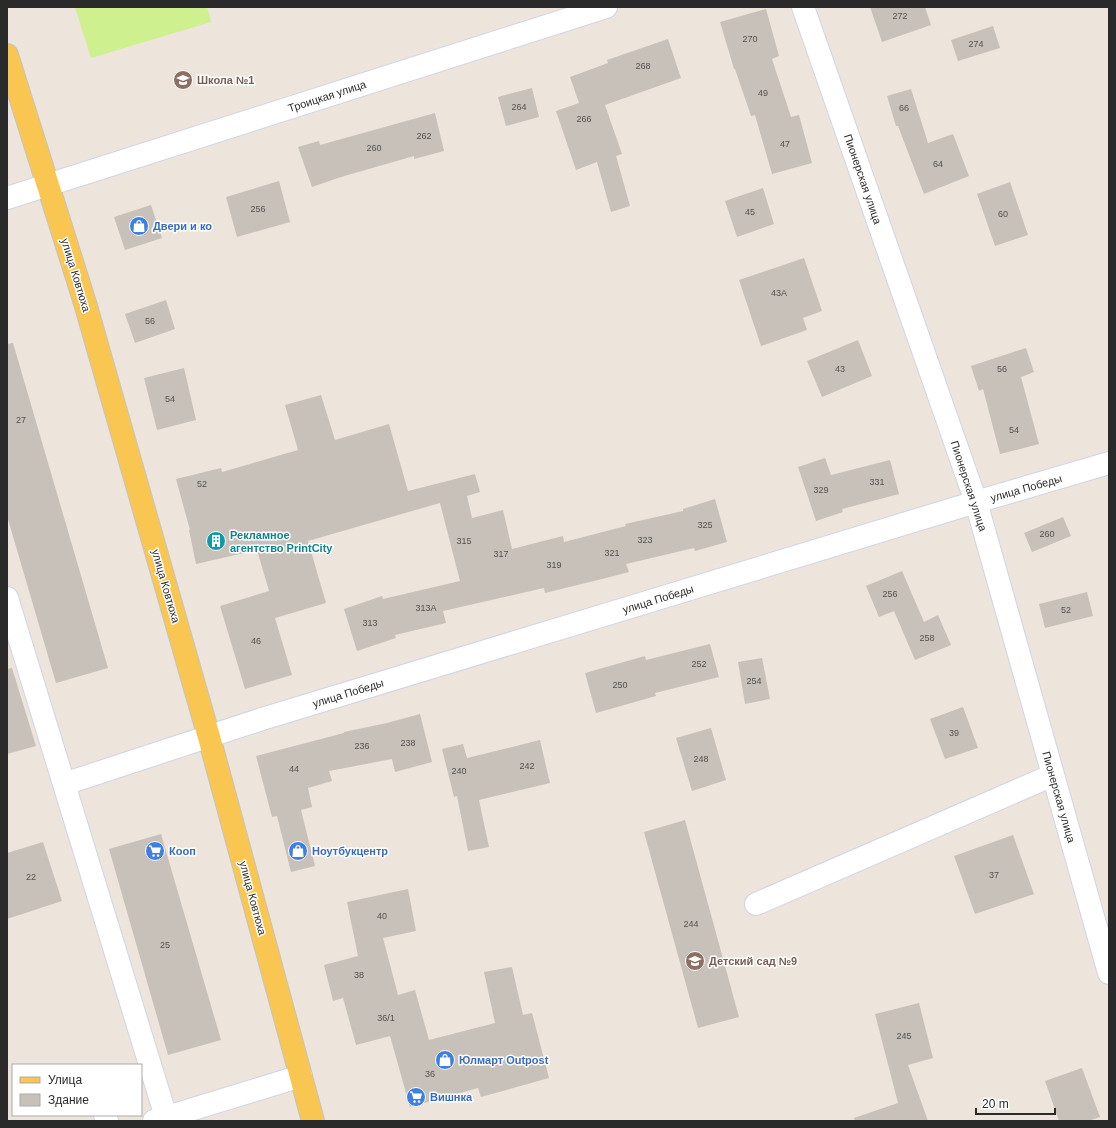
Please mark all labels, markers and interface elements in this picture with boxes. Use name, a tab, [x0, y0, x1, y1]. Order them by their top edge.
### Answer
house number: 272	[892, 11, 908, 21]
house number: 270	[742, 34, 758, 44]
house number: 274	[968, 39, 984, 49]
house number: 268	[635, 61, 651, 71]
school or university icon: Школа №1	[172, 69, 194, 91]
place label: Школа №1	[197, 74, 254, 86]
street label: Троицкая улица	[287, 77, 368, 114]
house number: 49	[758, 88, 768, 98]
house number: 264	[511, 102, 527, 112]
house number: 66	[899, 103, 909, 113]
house number: 266	[576, 114, 592, 124]
house number: 262	[416, 131, 432, 141]
street label: Пионерская улица	[842, 132, 884, 226]
house number: 47	[780, 139, 790, 149]
house number: 260	[366, 143, 382, 153]
house number: 64	[933, 159, 943, 169]
house number: 256	[250, 204, 266, 214]
house number: 45	[745, 207, 755, 217]
house number: 60	[998, 209, 1008, 219]
shop icon: Двери и ко	[128, 215, 150, 237]
place label: Двери и ко	[153, 220, 212, 232]
street label: улица Ковтюха	[59, 237, 93, 314]
house number: 43А	[771, 288, 787, 298]
house number: 56	[145, 316, 155, 326]
house number: 43	[835, 364, 845, 374]
house number: 56	[997, 364, 1007, 374]
house number: 54	[165, 394, 175, 404]
house number: 27	[16, 415, 26, 425]
house number: 54	[1009, 425, 1019, 435]
street label: Пионерская улица	[949, 439, 990, 534]
street label: улица Победы	[989, 472, 1063, 504]
house number: 331	[869, 477, 885, 487]
house number: 52	[197, 479, 207, 489]
house number: 329	[813, 485, 829, 495]
house number: 325	[697, 520, 713, 530]
place label: Рекламное агентство PrintCity	[230, 529, 333, 554]
house number: 260	[1039, 529, 1055, 539]
building icon: Рекламное агентство PrintCity	[205, 530, 227, 552]
house number: 323	[637, 535, 653, 545]
house number: 315	[456, 536, 472, 546]
street label: улица Ковтюха	[150, 548, 182, 625]
house number: 321	[604, 548, 620, 558]
house number: 317	[493, 549, 509, 559]
house number: 319	[546, 560, 562, 570]
street label: улица Победы	[621, 582, 695, 616]
house number: 256	[882, 589, 898, 599]
house number: 313А	[415, 603, 437, 613]
house number: 52	[1061, 605, 1071, 615]
house number: 313	[362, 618, 378, 628]
house number: 258	[919, 633, 935, 643]
house number: 46	[251, 636, 261, 646]
house number: 252	[691, 659, 707, 669]
street label: улица Победы	[311, 676, 385, 710]
house number: 254	[746, 676, 762, 686]
house number: 250	[612, 680, 628, 690]
house number: 39	[949, 728, 959, 738]
house number: 238	[400, 738, 416, 748]
house number: 236	[354, 741, 370, 751]
street label: Пионерская улица	[1040, 750, 1078, 845]
house number: 248	[693, 754, 709, 764]
house number: 242	[519, 761, 535, 771]
house number: 44	[289, 764, 299, 774]
house number: 240	[451, 766, 467, 776]
supermarket icon: Кооп	[144, 840, 166, 862]
shop icon: Ноутбукцентр	[287, 840, 309, 862]
place label: Кооп	[169, 845, 196, 857]
place label: Ноутбукцентр	[312, 845, 388, 857]
street label: улица Ковтюха	[237, 860, 269, 937]
house number: 37	[989, 870, 999, 880]
house number: 22	[26, 872, 36, 882]
house number: 40	[377, 911, 387, 921]
house number: 244	[683, 919, 699, 929]
house number: 25	[160, 940, 170, 950]
school or university icon: Детский сад №9	[684, 950, 706, 972]
place label: Детский сад №9	[709, 955, 797, 967]
house number: 38	[354, 970, 364, 980]
house number: 36/1	[377, 1013, 395, 1023]
house number: 245	[896, 1031, 912, 1041]
shop icon: Юлмарт Outpost	[434, 1049, 456, 1071]
place label: Юлмарт Outpost	[459, 1054, 549, 1066]
legend	[12, 1064, 142, 1116]
house number: 36	[425, 1069, 435, 1079]
text: Улица	[48, 1073, 82, 1087]
supermarket icon: Вишнка	[405, 1086, 427, 1108]
scale bar	[976, 1090, 1055, 1116]
place label: Вишнка	[430, 1091, 473, 1103]
text: Здание	[48, 1093, 89, 1107]
text: 20 m	[982, 1097, 1009, 1111]

